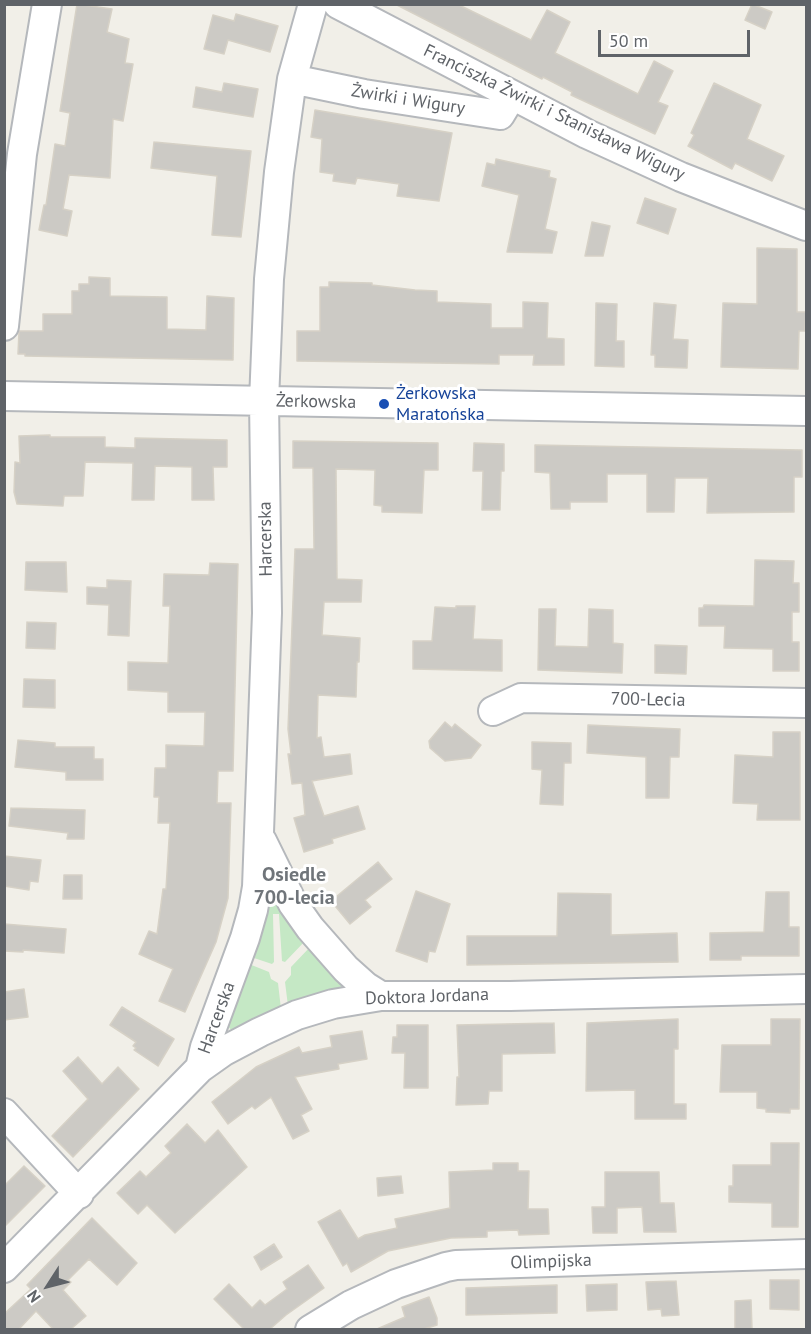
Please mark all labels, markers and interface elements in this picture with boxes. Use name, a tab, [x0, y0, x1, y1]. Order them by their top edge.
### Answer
scale bar	[601, 18, 752, 56]
text: 50 m	[609, 29, 648, 52]
street label: Franciszka Żwirki i Stanisława Wigury	[420, 40, 688, 186]
street label: Żwirki i Wigury	[350, 80, 466, 120]
place label: Żerkowska Maratońska	[396, 383, 485, 426]
street label: Żerkowska	[276, 391, 356, 413]
marker: Żerkowska Maratońska	[377, 397, 391, 411]
street label: Harcerska	[255, 501, 277, 577]
street label: 700-Lecia	[610, 689, 686, 711]
district label: Osiedle 700-lecia	[253, 863, 335, 910]
street label: Harcerska	[194, 979, 240, 1057]
street label: Doktora Jordana	[365, 984, 489, 1010]
street label: Olimpijska	[510, 1250, 592, 1274]
north arrow	[18, 1256, 78, 1316]
text: N	[22, 1286, 45, 1307]

